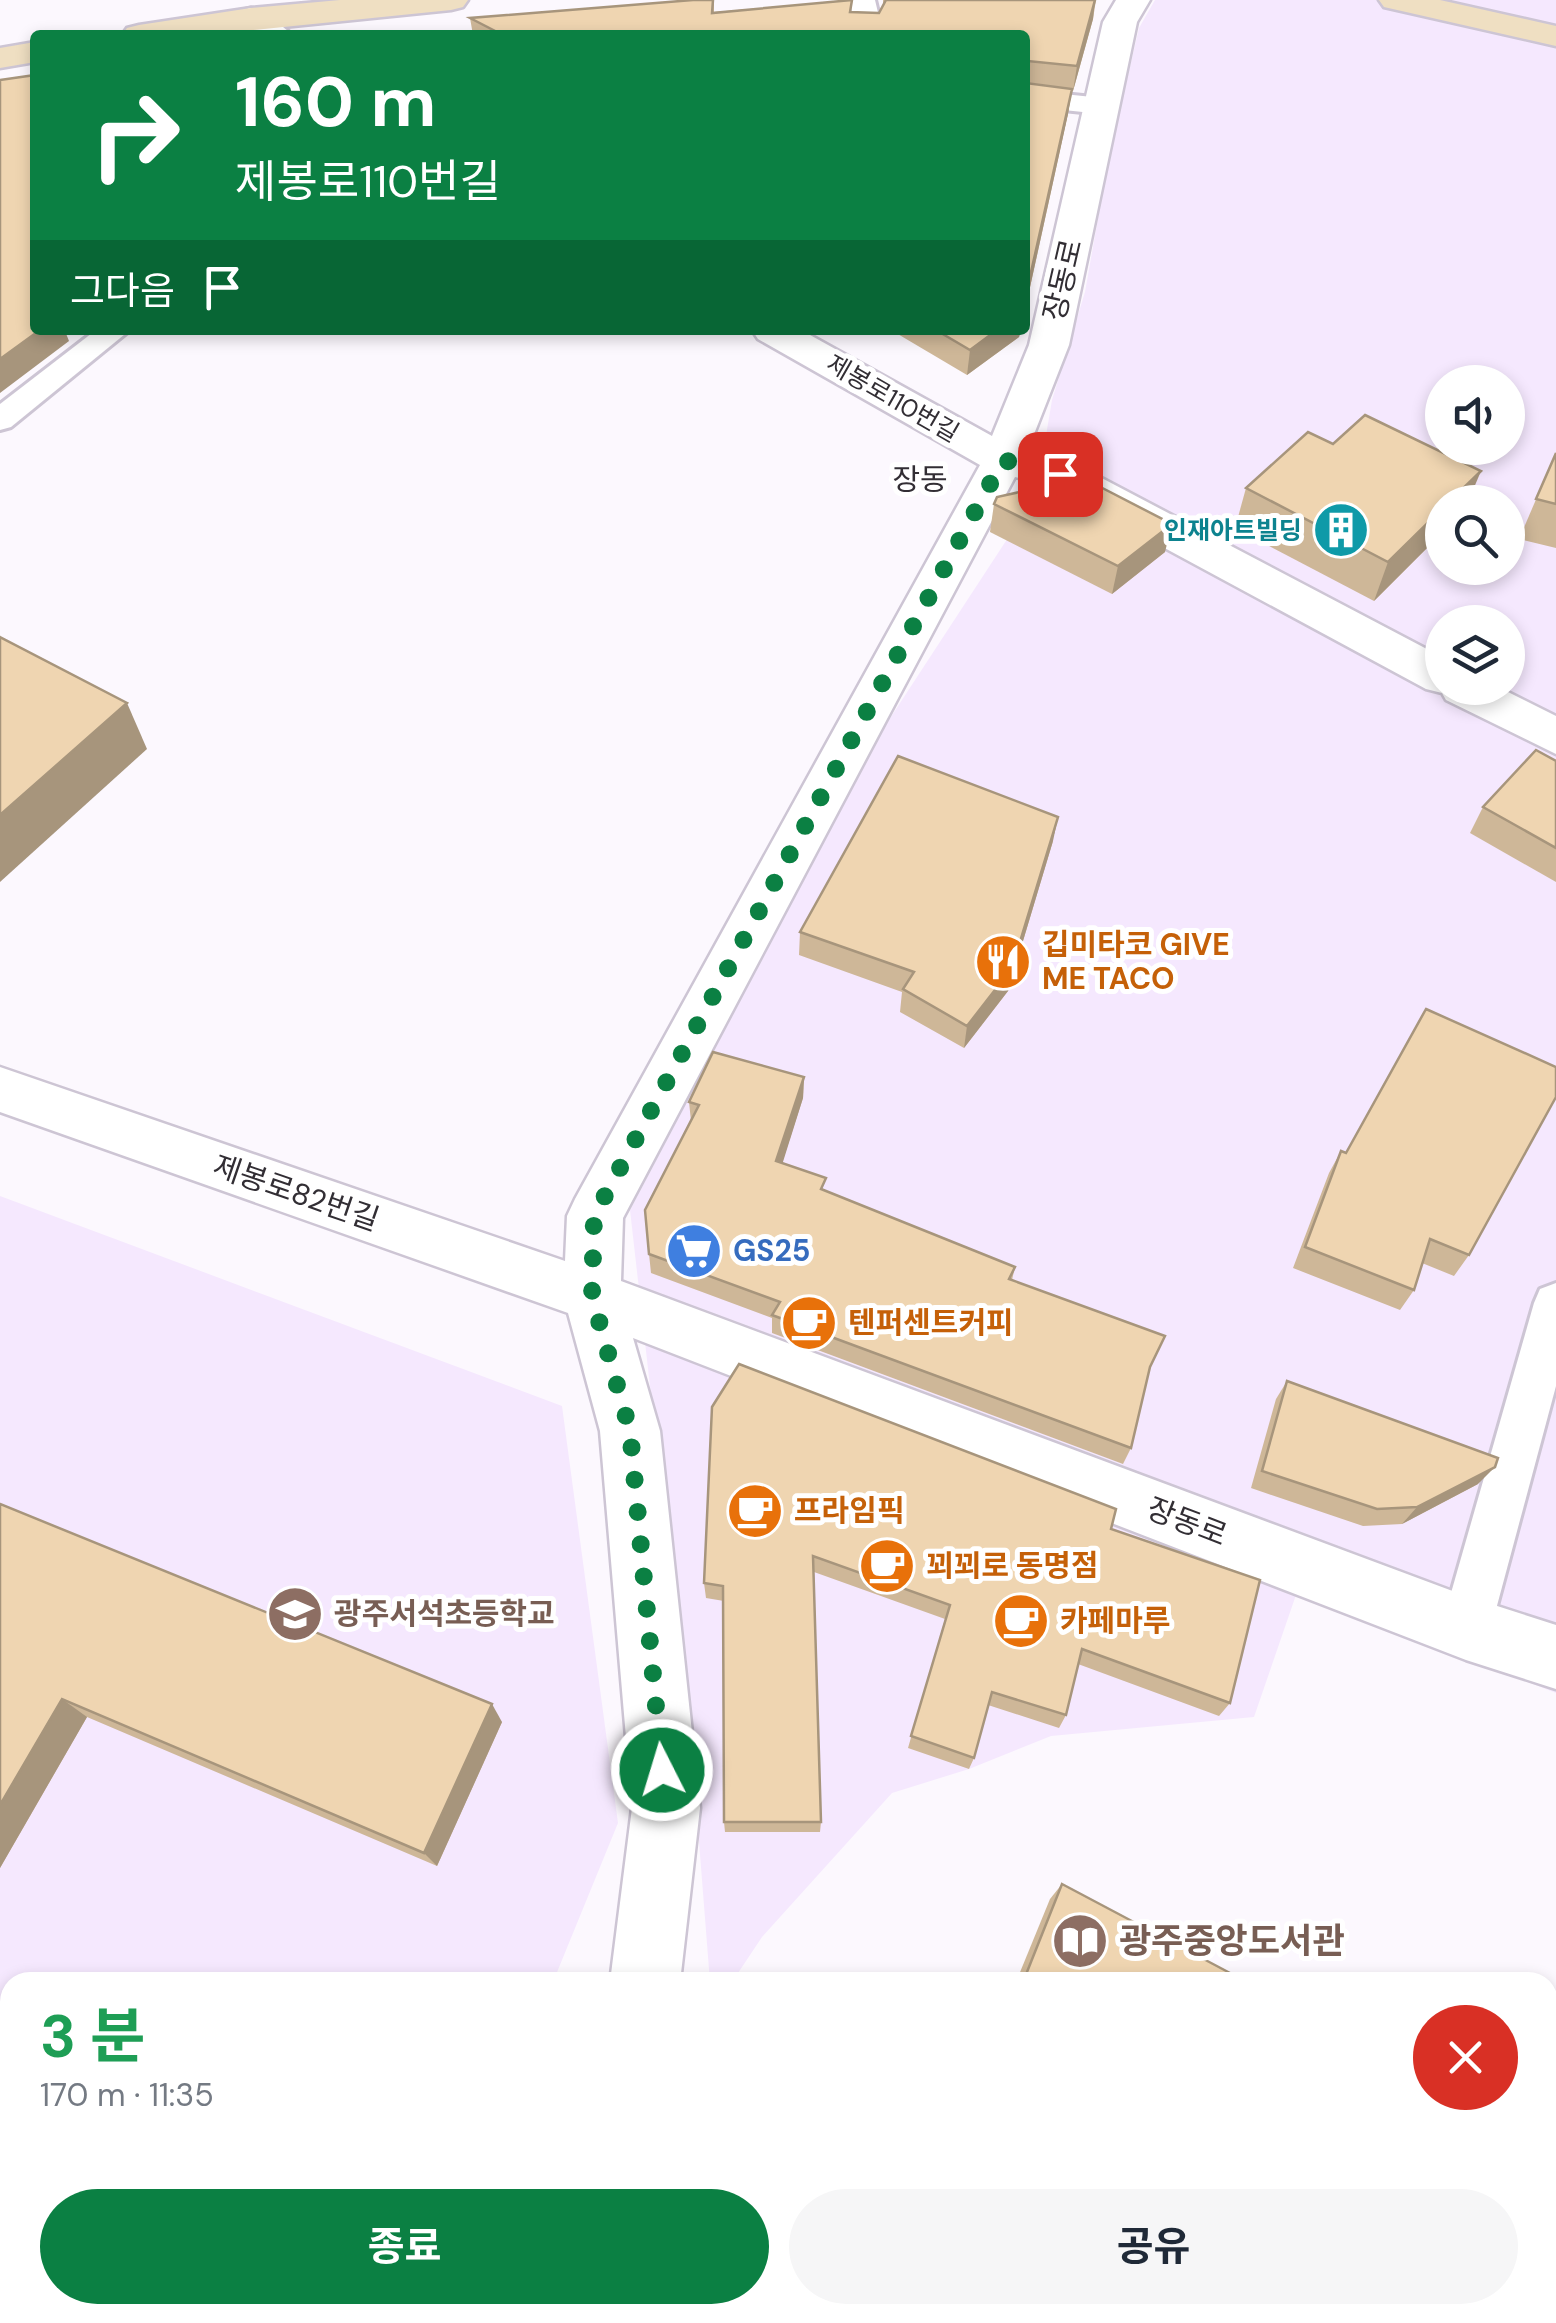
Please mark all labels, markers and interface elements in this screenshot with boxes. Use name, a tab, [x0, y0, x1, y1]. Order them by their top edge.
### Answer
text: 160 m	[235, 57, 436, 148]
icon: right	[70, 70, 200, 200]
text: 제봉로110번길	[235, 152, 501, 211]
street label: 장동로	[1034, 235, 1091, 325]
icon: arrive	[195, 260, 250, 315]
text: 그다음	[70, 266, 175, 316]
street label: 제봉로110번길	[821, 347, 965, 450]
map controls	[1425, 365, 1525, 705]
button: sound	[1425, 365, 1525, 465]
pin	[1018, 432, 1103, 517]
icon: arrive	[1033, 447, 1088, 502]
district label: 장동	[892, 460, 948, 499]
button: search	[1425, 485, 1525, 585]
building icon: 인재아트빌딩	[1311, 500, 1371, 560]
place label: 인재아트빌딩	[1164, 514, 1302, 547]
button: layers	[1425, 605, 1525, 705]
place label: 깁미타코 GIVE ME TACO	[1042, 925, 1230, 998]
restaurant icon: 깁미타코 GIVE ME TACO	[973, 932, 1033, 992]
street label: 제봉로82번길	[208, 1146, 384, 1239]
supermarket icon: GS25	[664, 1221, 724, 1281]
place label: GS25	[733, 1231, 810, 1270]
cafe icon: 텐퍼센트커피	[779, 1293, 839, 1353]
place label: 텐퍼센트커피	[848, 1303, 1014, 1342]
cafe icon: 프라임픽	[725, 1481, 785, 1541]
street label: 장동로	[1142, 1488, 1233, 1555]
place label: 프라임픽	[794, 1491, 904, 1530]
cafe icon: 꾀꾀로 동명점	[857, 1536, 917, 1596]
place label: 꾀꾀로 동명점	[926, 1546, 1099, 1585]
school or university icon: 광주서석초등학교	[265, 1584, 325, 1644]
cafe icon: 카페마루	[991, 1591, 1051, 1651]
place label: 광주서석초등학교	[334, 1594, 555, 1633]
place label: 카페마루	[1060, 1601, 1170, 1640]
position arrow	[610, 1718, 714, 1822]
library icon: 광주중앙도서관	[1050, 1911, 1110, 1971]
place label: 광주중앙도서관	[1119, 1918, 1344, 1964]
text: 3 분	[40, 1997, 145, 2076]
button: close	[1413, 2005, 1518, 2110]
text: 170 m · 11:35	[40, 2074, 214, 2116]
button: 종료	[40, 2189, 769, 2304]
button: 공유	[789, 2189, 1518, 2304]

